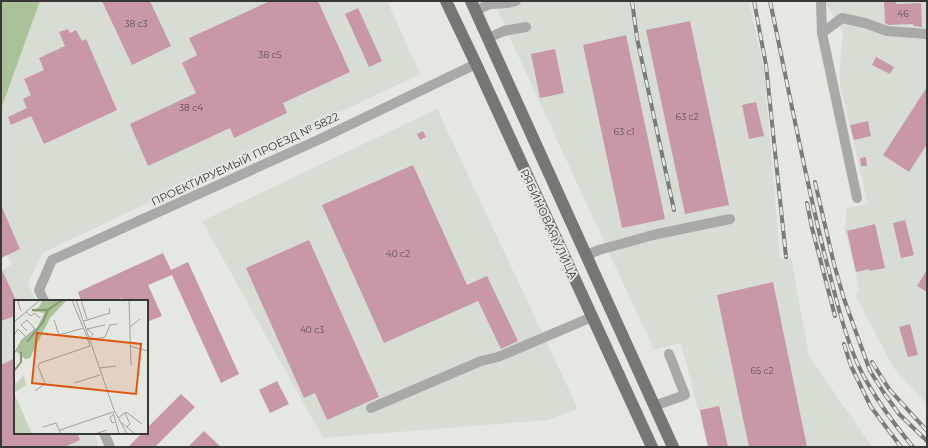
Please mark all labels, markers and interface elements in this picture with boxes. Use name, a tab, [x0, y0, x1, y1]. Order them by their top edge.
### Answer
house number: 46	[897, 8, 909, 19]
house number: 38 с3	[124, 18, 148, 29]
house number: 38 с5	[258, 49, 282, 60]
house number: 38 с4	[179, 102, 203, 113]
street label: ПРОЕКТИРУЕМЫЙ ПРОЕЗД № 5822	[149, 109, 341, 209]
house number: 63 с2	[675, 111, 699, 122]
house number: 63 с1	[613, 126, 635, 137]
street label: РЯБИНОВАЯ УЛИЦА	[517, 167, 581, 282]
house number: 40 с2	[386, 248, 410, 259]
inset map	[14, 300, 148, 434]
house number: 40 с3	[300, 324, 324, 335]
house number: 65 с2	[750, 365, 774, 376]

